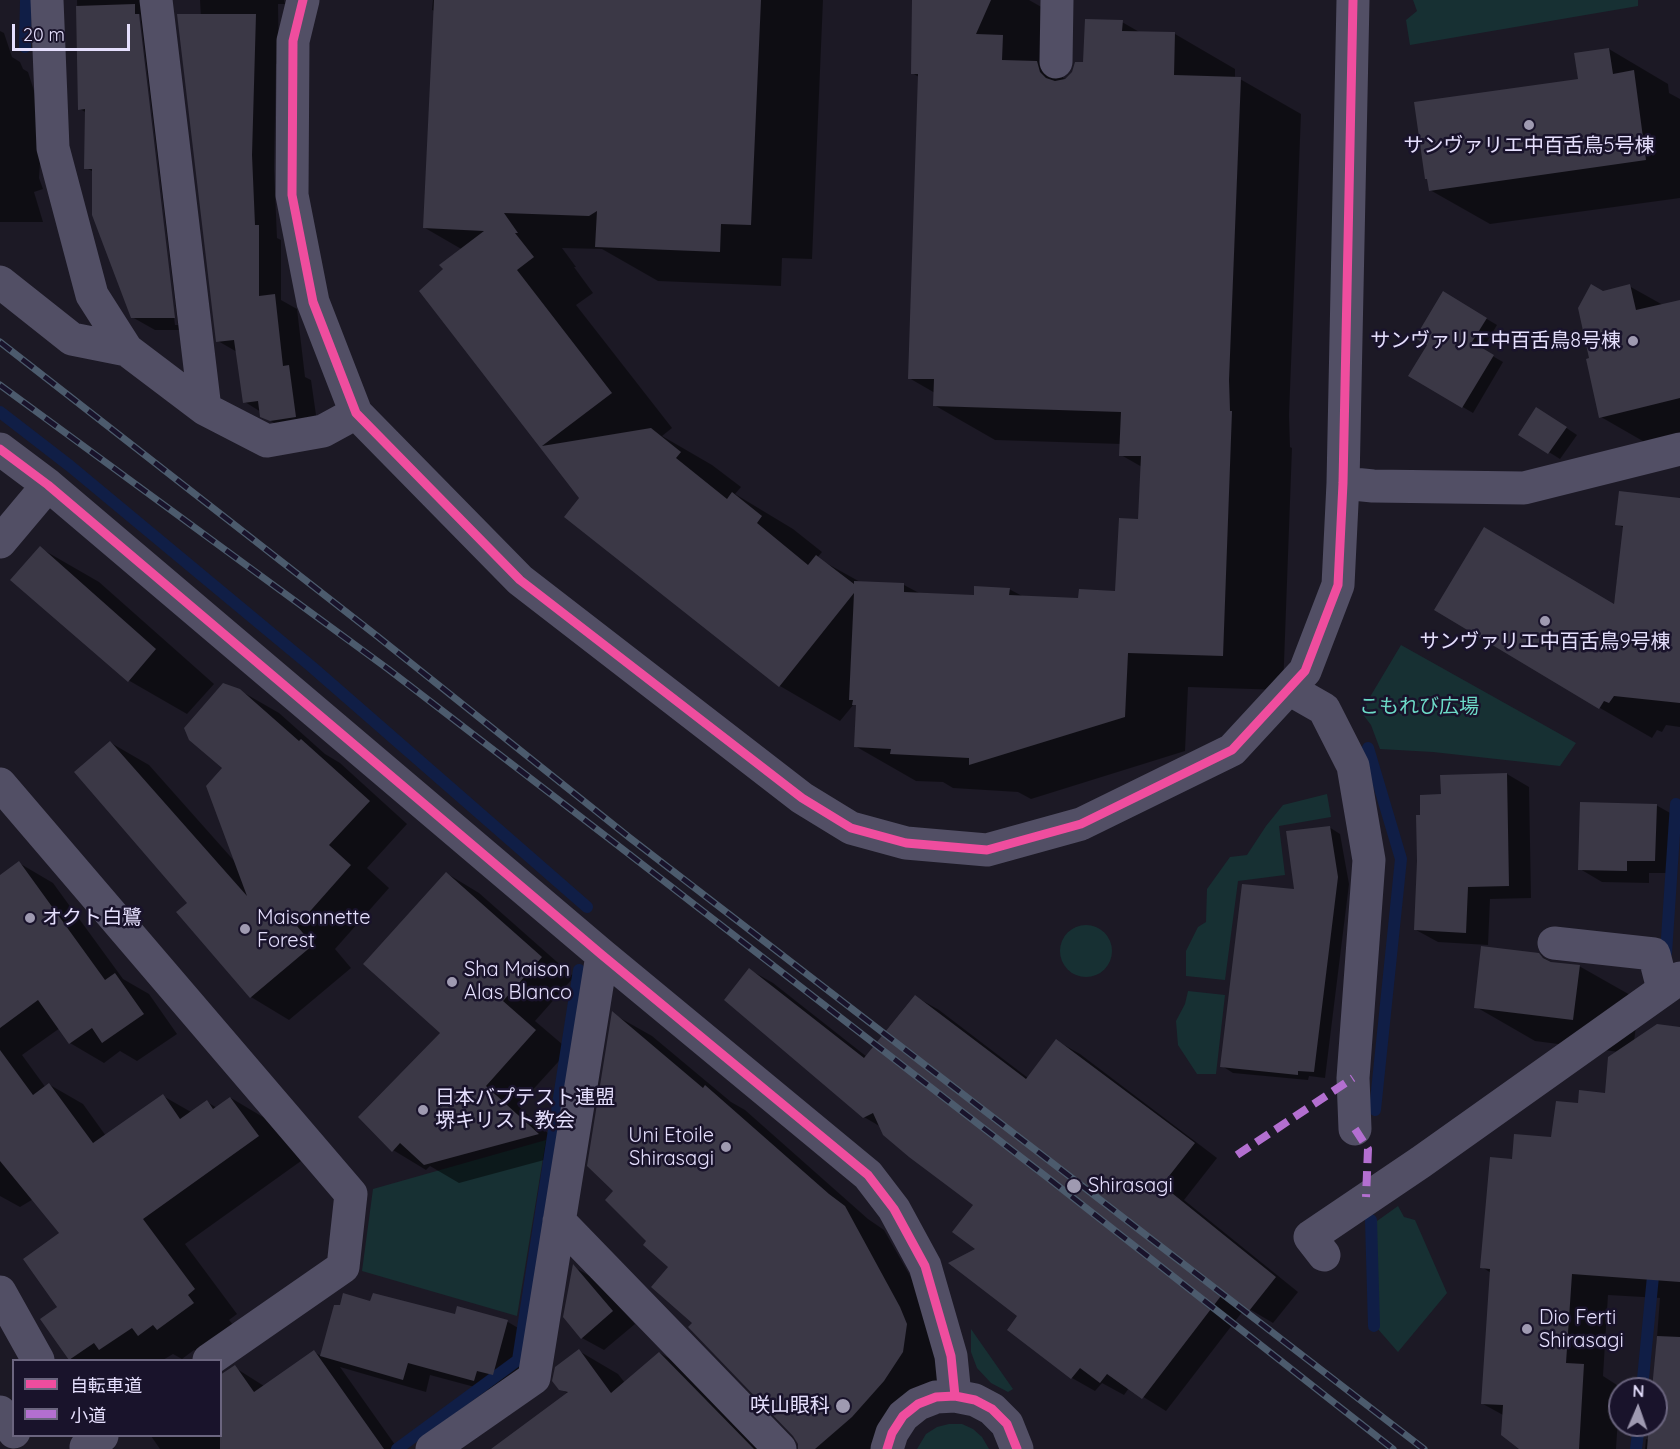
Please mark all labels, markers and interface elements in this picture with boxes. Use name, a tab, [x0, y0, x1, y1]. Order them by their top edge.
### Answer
scale bar	[15, 12, 134, 50]
text: 20 m	[23, 23, 65, 46]
marker: サンヴァリエ中百舌鳥5号棟	[1522, 118, 1536, 132]
place label: サンヴァリエ中百舌鳥5号棟	[1404, 134, 1654, 158]
place label: サンヴァリエ中百舌鳥8号棟	[1370, 329, 1621, 353]
marker: サンヴァリエ中百舌鳥8号棟	[1626, 334, 1640, 348]
marker: サンヴァリエ中百舌鳥9号棟	[1538, 614, 1552, 628]
place label: サンヴァリエ中百舌鳥9号棟	[1419, 630, 1671, 654]
park label: こもれび広場	[1359, 695, 1479, 719]
place label: オクト白鷺	[42, 906, 142, 930]
place label: Maisonnette Forest	[257, 906, 371, 953]
marker: オクト白鷺	[23, 911, 37, 925]
marker: Maisonnette Forest	[238, 922, 252, 936]
place label: Sha Maison Alas Blanco	[464, 958, 572, 1005]
marker: Sha Maison Alas Blanco	[445, 975, 459, 989]
place label: 日本バプテスト連盟 堺キリスト教会	[435, 1086, 615, 1133]
marker: 日本バプテスト連盟 堺キリスト教会	[416, 1103, 430, 1117]
place label: Uni Etoile Shirasagi	[628, 1124, 714, 1171]
marker: Uni Etoile Shirasagi	[719, 1140, 733, 1154]
place label: Shirasagi	[1088, 1174, 1173, 1198]
marker: Shirasagi	[1065, 1177, 1083, 1195]
place label: Dio Ferti Shirasagi	[1539, 1306, 1624, 1353]
marker: Dio Ferti Shirasagi	[1520, 1322, 1534, 1336]
legend	[12, 1359, 222, 1437]
text: 自転車道	[70, 1374, 142, 1397]
north arrow	[1608, 1377, 1668, 1437]
text: N	[1632, 1381, 1645, 1401]
place label: 咲山眼科	[750, 1394, 830, 1418]
marker: 咲山眼科	[834, 1397, 852, 1415]
text: 小道	[70, 1404, 106, 1427]

